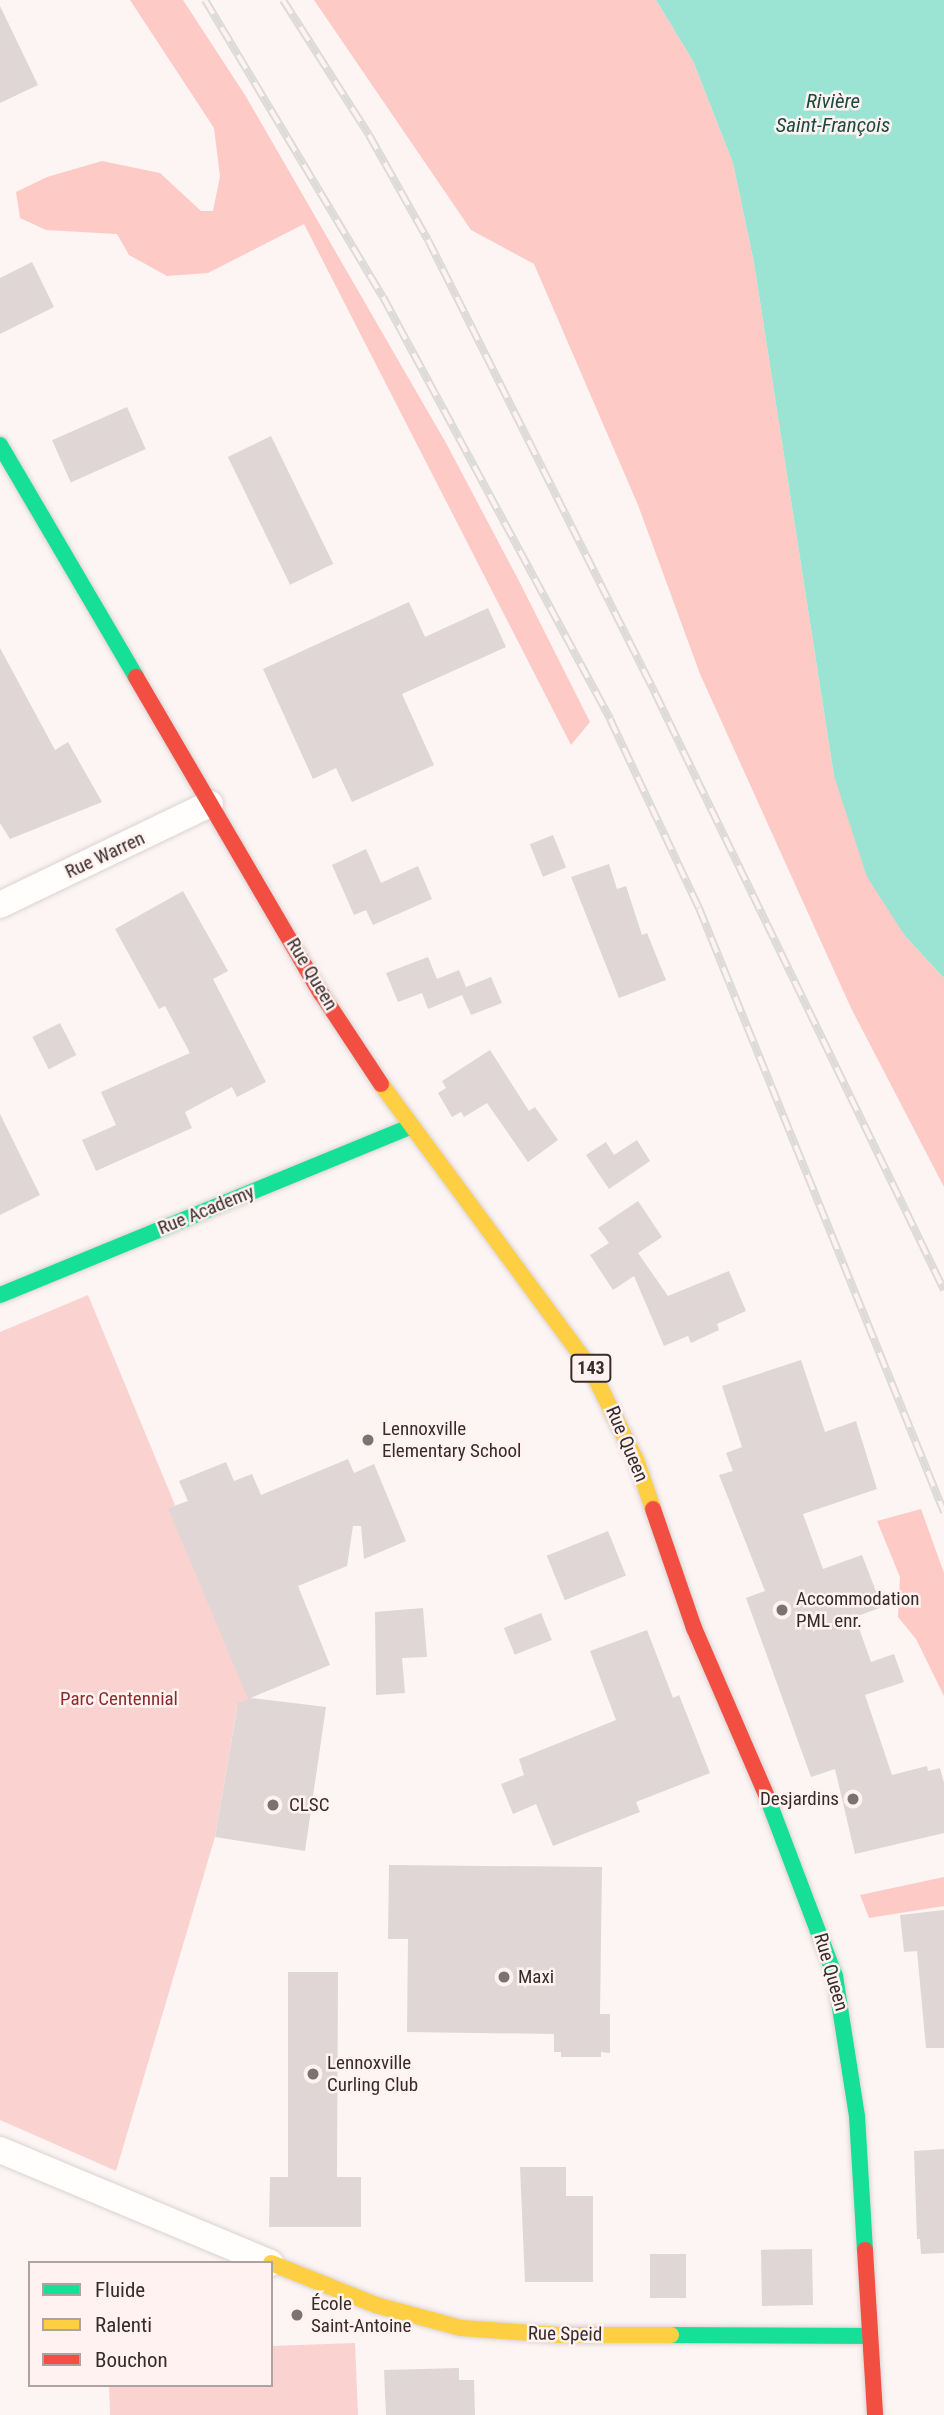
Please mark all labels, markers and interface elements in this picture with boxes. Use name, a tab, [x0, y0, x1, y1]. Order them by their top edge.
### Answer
water label: Rivière Saint-François	[776, 88, 890, 138]
street label: Rue Warren	[62, 827, 148, 883]
street label: Rue Queen	[282, 934, 342, 1014]
street label: Rue Academy	[154, 1180, 258, 1240]
road number: 143	[570, 1353, 612, 1382]
street label: Rue Queen	[601, 1403, 653, 1485]
place label: Lennoxville Elementary School	[382, 1418, 521, 1462]
marker: Lennoxville Elementary School	[360, 1432, 376, 1448]
place label: Accommodation PML enr.	[796, 1588, 919, 1632]
marker: Accommodation PML enr.	[774, 1602, 790, 1618]
park label: Parc Centennial	[60, 1688, 178, 1710]
place label: Desjardins	[760, 1788, 839, 1810]
marker: Desjardins	[845, 1791, 861, 1807]
place label: CLSC	[289, 1794, 329, 1816]
marker: CLSC	[263, 1795, 283, 1815]
street label: Rue Queen	[809, 1930, 853, 2014]
place label: Maxi	[518, 1966, 554, 1988]
marker: Maxi	[496, 1969, 512, 1985]
place label: Lennoxville Curling Club	[327, 2052, 418, 2096]
marker: Lennoxville Curling Club	[305, 2066, 321, 2082]
legend	[28, 2261, 273, 2387]
text: Fluide	[95, 2278, 145, 2302]
place label: École Saint-Antoine	[311, 2293, 411, 2337]
marker: École Saint-Antoine	[289, 2307, 305, 2323]
text: Ralenti	[95, 2313, 152, 2337]
street label: Rue Speid	[528, 2322, 602, 2346]
text: Bouchon	[95, 2348, 168, 2372]

